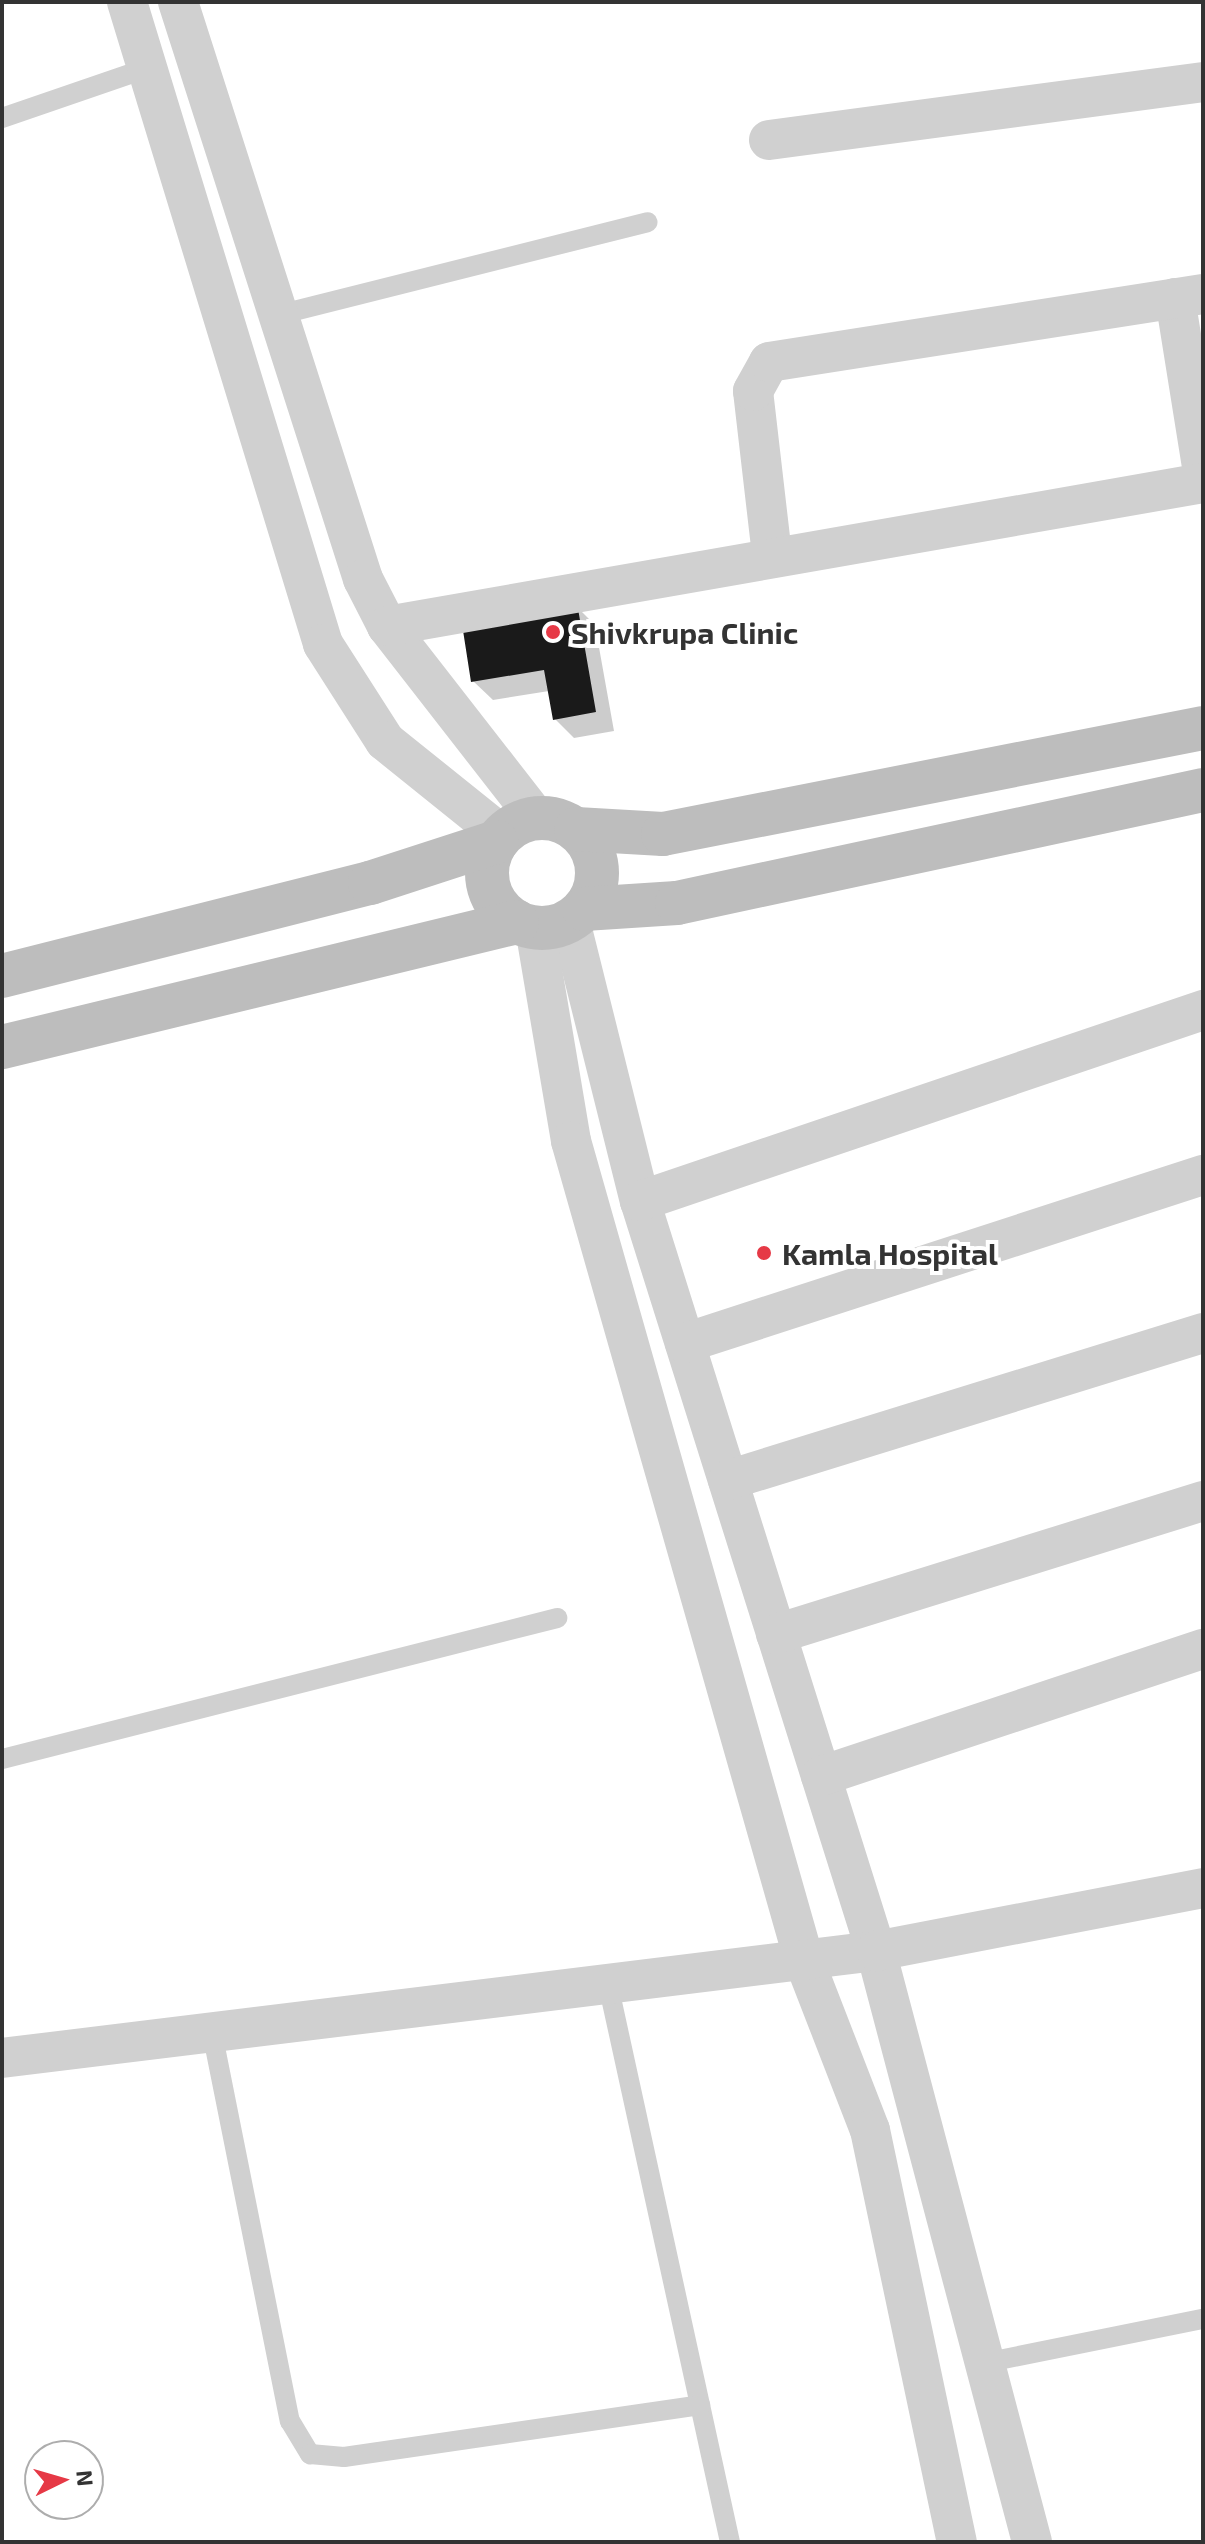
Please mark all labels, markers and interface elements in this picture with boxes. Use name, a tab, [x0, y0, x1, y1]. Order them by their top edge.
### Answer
place label: Shivkrupa Clinic	[571, 614, 798, 650]
marker: Shivkrupa Clinic	[542, 621, 564, 643]
place label: Kamla Hospital	[782, 1235, 998, 1271]
marker: Kamla Hospital	[753, 1242, 775, 1264]
north arrow	[24, 2440, 104, 2520]
text: N	[72, 2469, 100, 2487]

